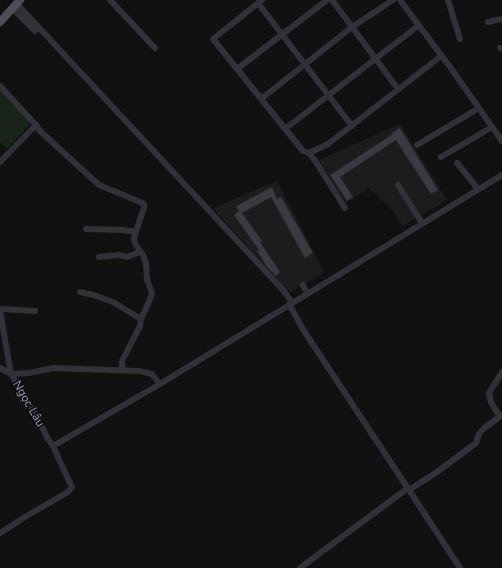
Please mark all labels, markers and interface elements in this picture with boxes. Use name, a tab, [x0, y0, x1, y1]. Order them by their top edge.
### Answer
street label: Ngọc Lâu	[9, 378, 47, 430]

